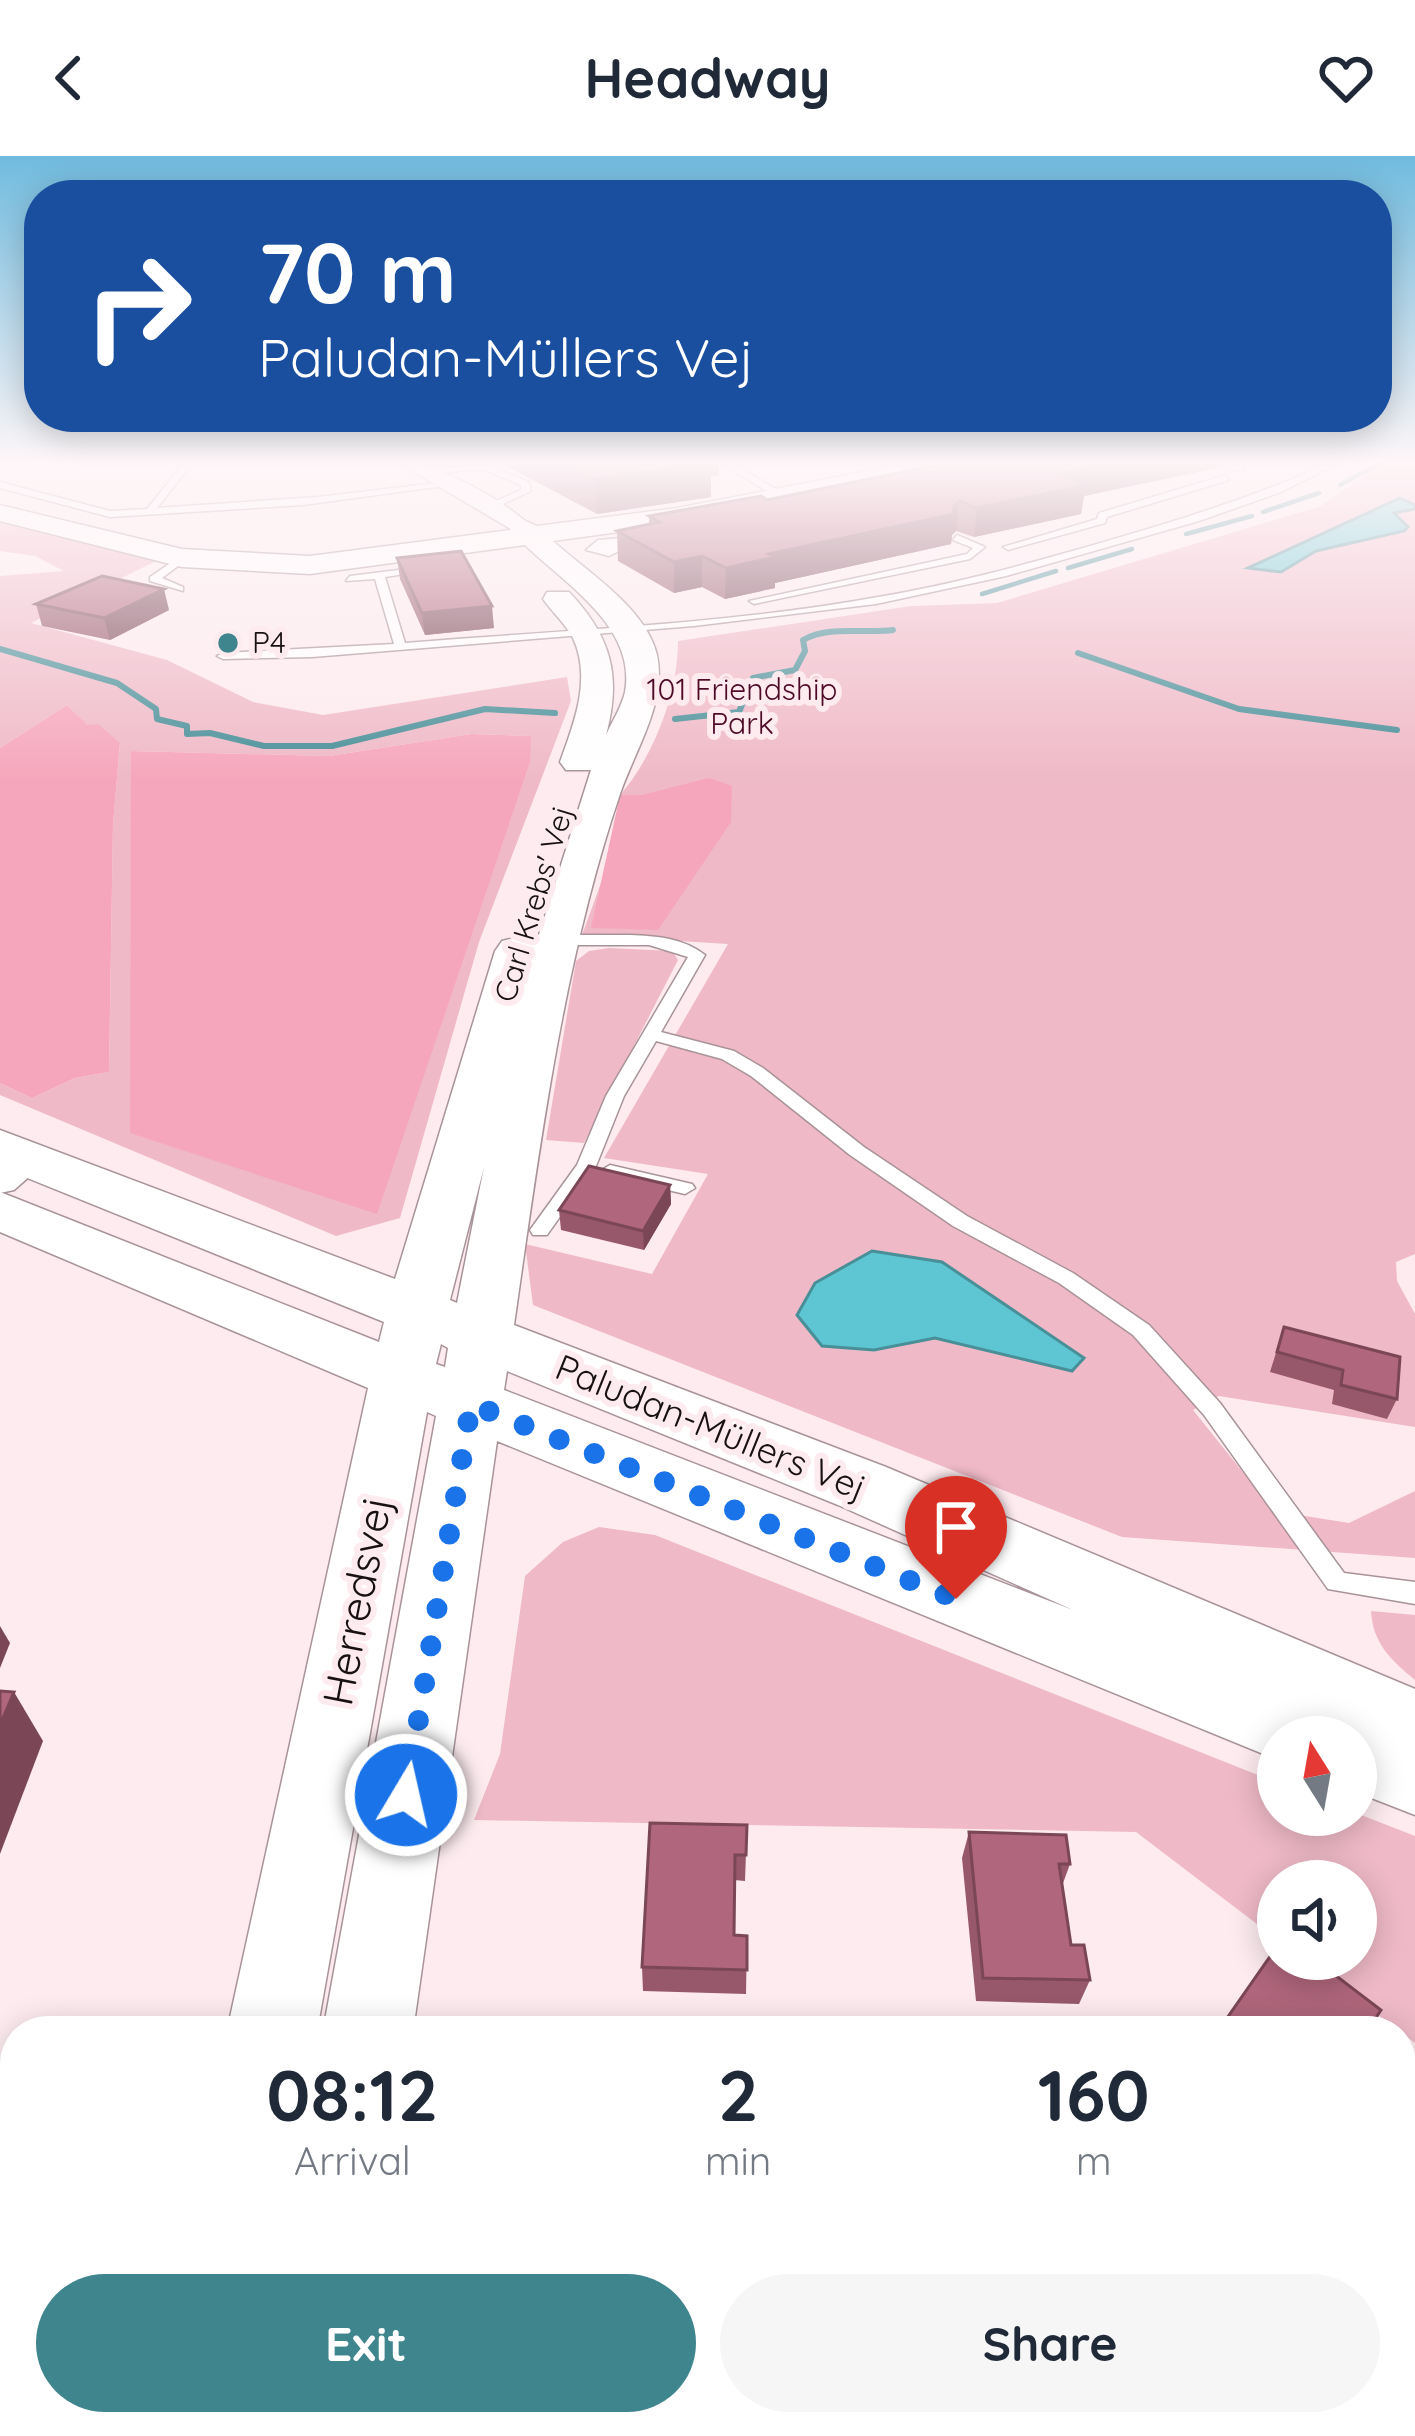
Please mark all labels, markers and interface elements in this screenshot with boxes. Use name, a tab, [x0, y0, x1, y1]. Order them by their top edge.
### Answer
text: Headway	[584, 44, 831, 112]
icon: back	[36, 45, 102, 111]
icon: heart	[1313, 45, 1379, 111]
text: 70 m	[258, 219, 457, 324]
icon: right	[60, 228, 216, 384]
text: Paludan-Müllers Vej	[258, 323, 754, 391]
place label: P4	[252, 623, 286, 661]
marker: P4	[215, 630, 241, 656]
park label: 101 Friendship Park	[646, 670, 838, 742]
street label: Carl Krebs' Vej	[485, 801, 581, 1006]
street label: Paludan-Müllers Vej	[549, 1344, 873, 1509]
pin	[905, 1476, 1007, 1599]
street label: Herredsvej	[310, 1492, 403, 1710]
icon: arrive	[923, 1494, 989, 1560]
north arrow	[1257, 1716, 1377, 1836]
map controls	[1257, 1716, 1377, 1980]
position arrow	[343, 1732, 469, 1858]
button: sound	[1257, 1860, 1377, 1980]
text: 08:12	[266, 2049, 439, 2139]
text: 2	[718, 2049, 759, 2139]
text: 160	[1038, 2049, 1150, 2139]
text: Arrival	[294, 2136, 411, 2185]
text: min	[705, 2136, 771, 2185]
text: m	[1076, 2136, 1111, 2185]
button: Exit	[36, 2274, 696, 2412]
button: Share	[720, 2274, 1380, 2412]

